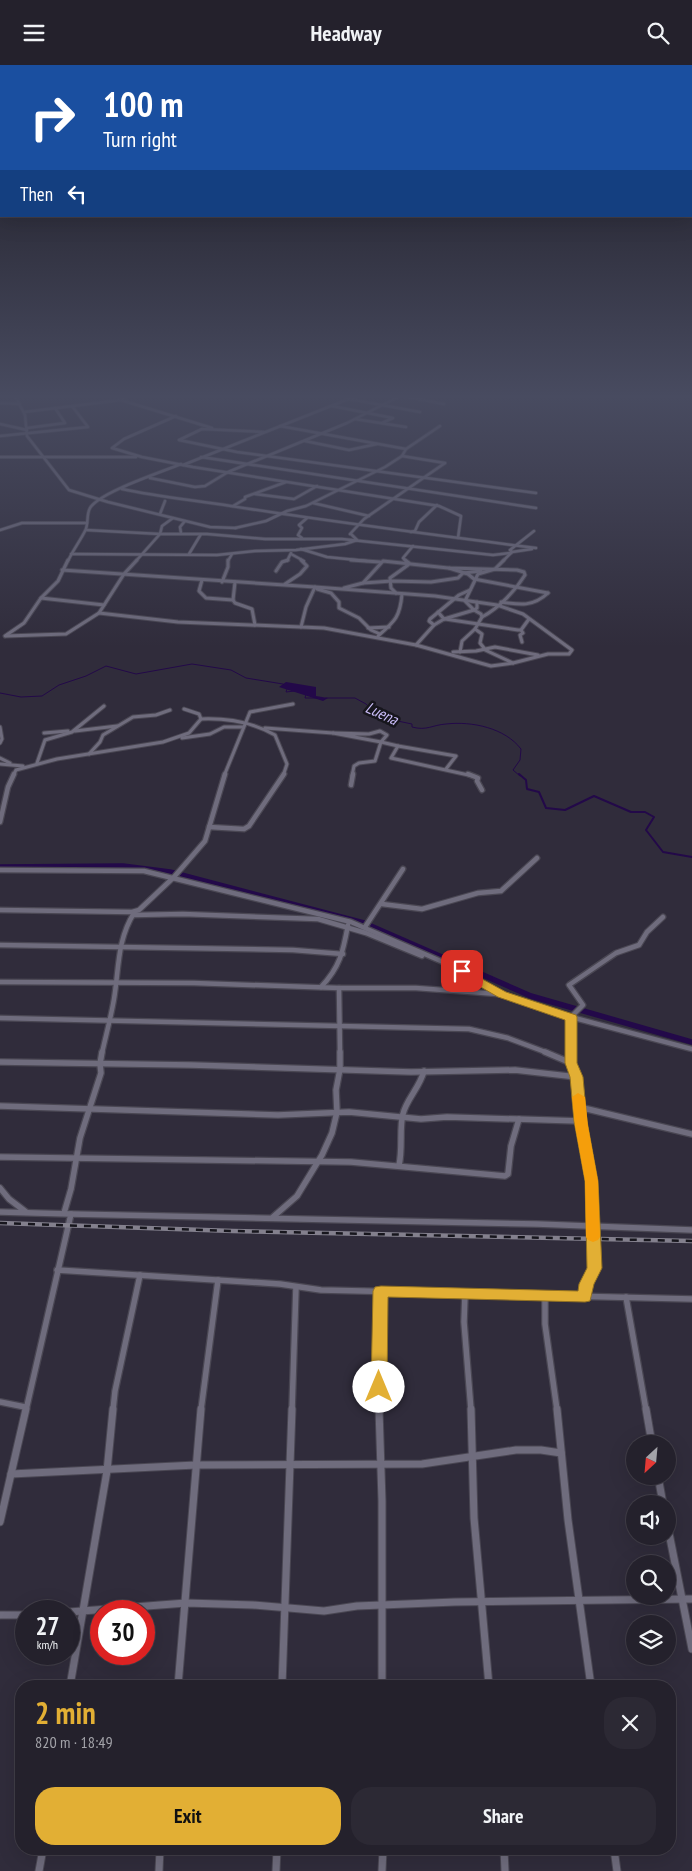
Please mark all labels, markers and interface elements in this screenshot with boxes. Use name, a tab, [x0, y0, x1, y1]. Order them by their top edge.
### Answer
icon: menu	[20, 19, 48, 47]
text: Headway	[310, 19, 382, 47]
icon: search	[644, 19, 672, 47]
text: 100 m	[103, 81, 184, 127]
icon: right	[20, 85, 85, 150]
text: Turn right	[103, 125, 177, 153]
icon: left	[63, 180, 91, 208]
text: Then	[20, 182, 53, 206]
water label: Luena	[363, 697, 403, 730]
pin	[441, 950, 483, 992]
icon: arrive	[448, 957, 476, 985]
position arrow	[352, 1360, 404, 1412]
north arrow	[626, 1435, 676, 1485]
map controls	[626, 1435, 676, 1665]
button: sound	[626, 1495, 676, 1545]
button: search	[626, 1555, 676, 1605]
speed limit sign: 30	[90, 1600, 155, 1665]
text: 27	[36, 1610, 59, 1642]
button: layers	[626, 1615, 676, 1665]
text: km/h	[37, 1637, 58, 1652]
text: 2 min	[35, 1693, 96, 1732]
button: close	[604, 1697, 656, 1749]
text: 820 m · 18:49	[35, 1732, 113, 1752]
button: Exit	[35, 1787, 341, 1845]
button: Share	[351, 1787, 656, 1845]

